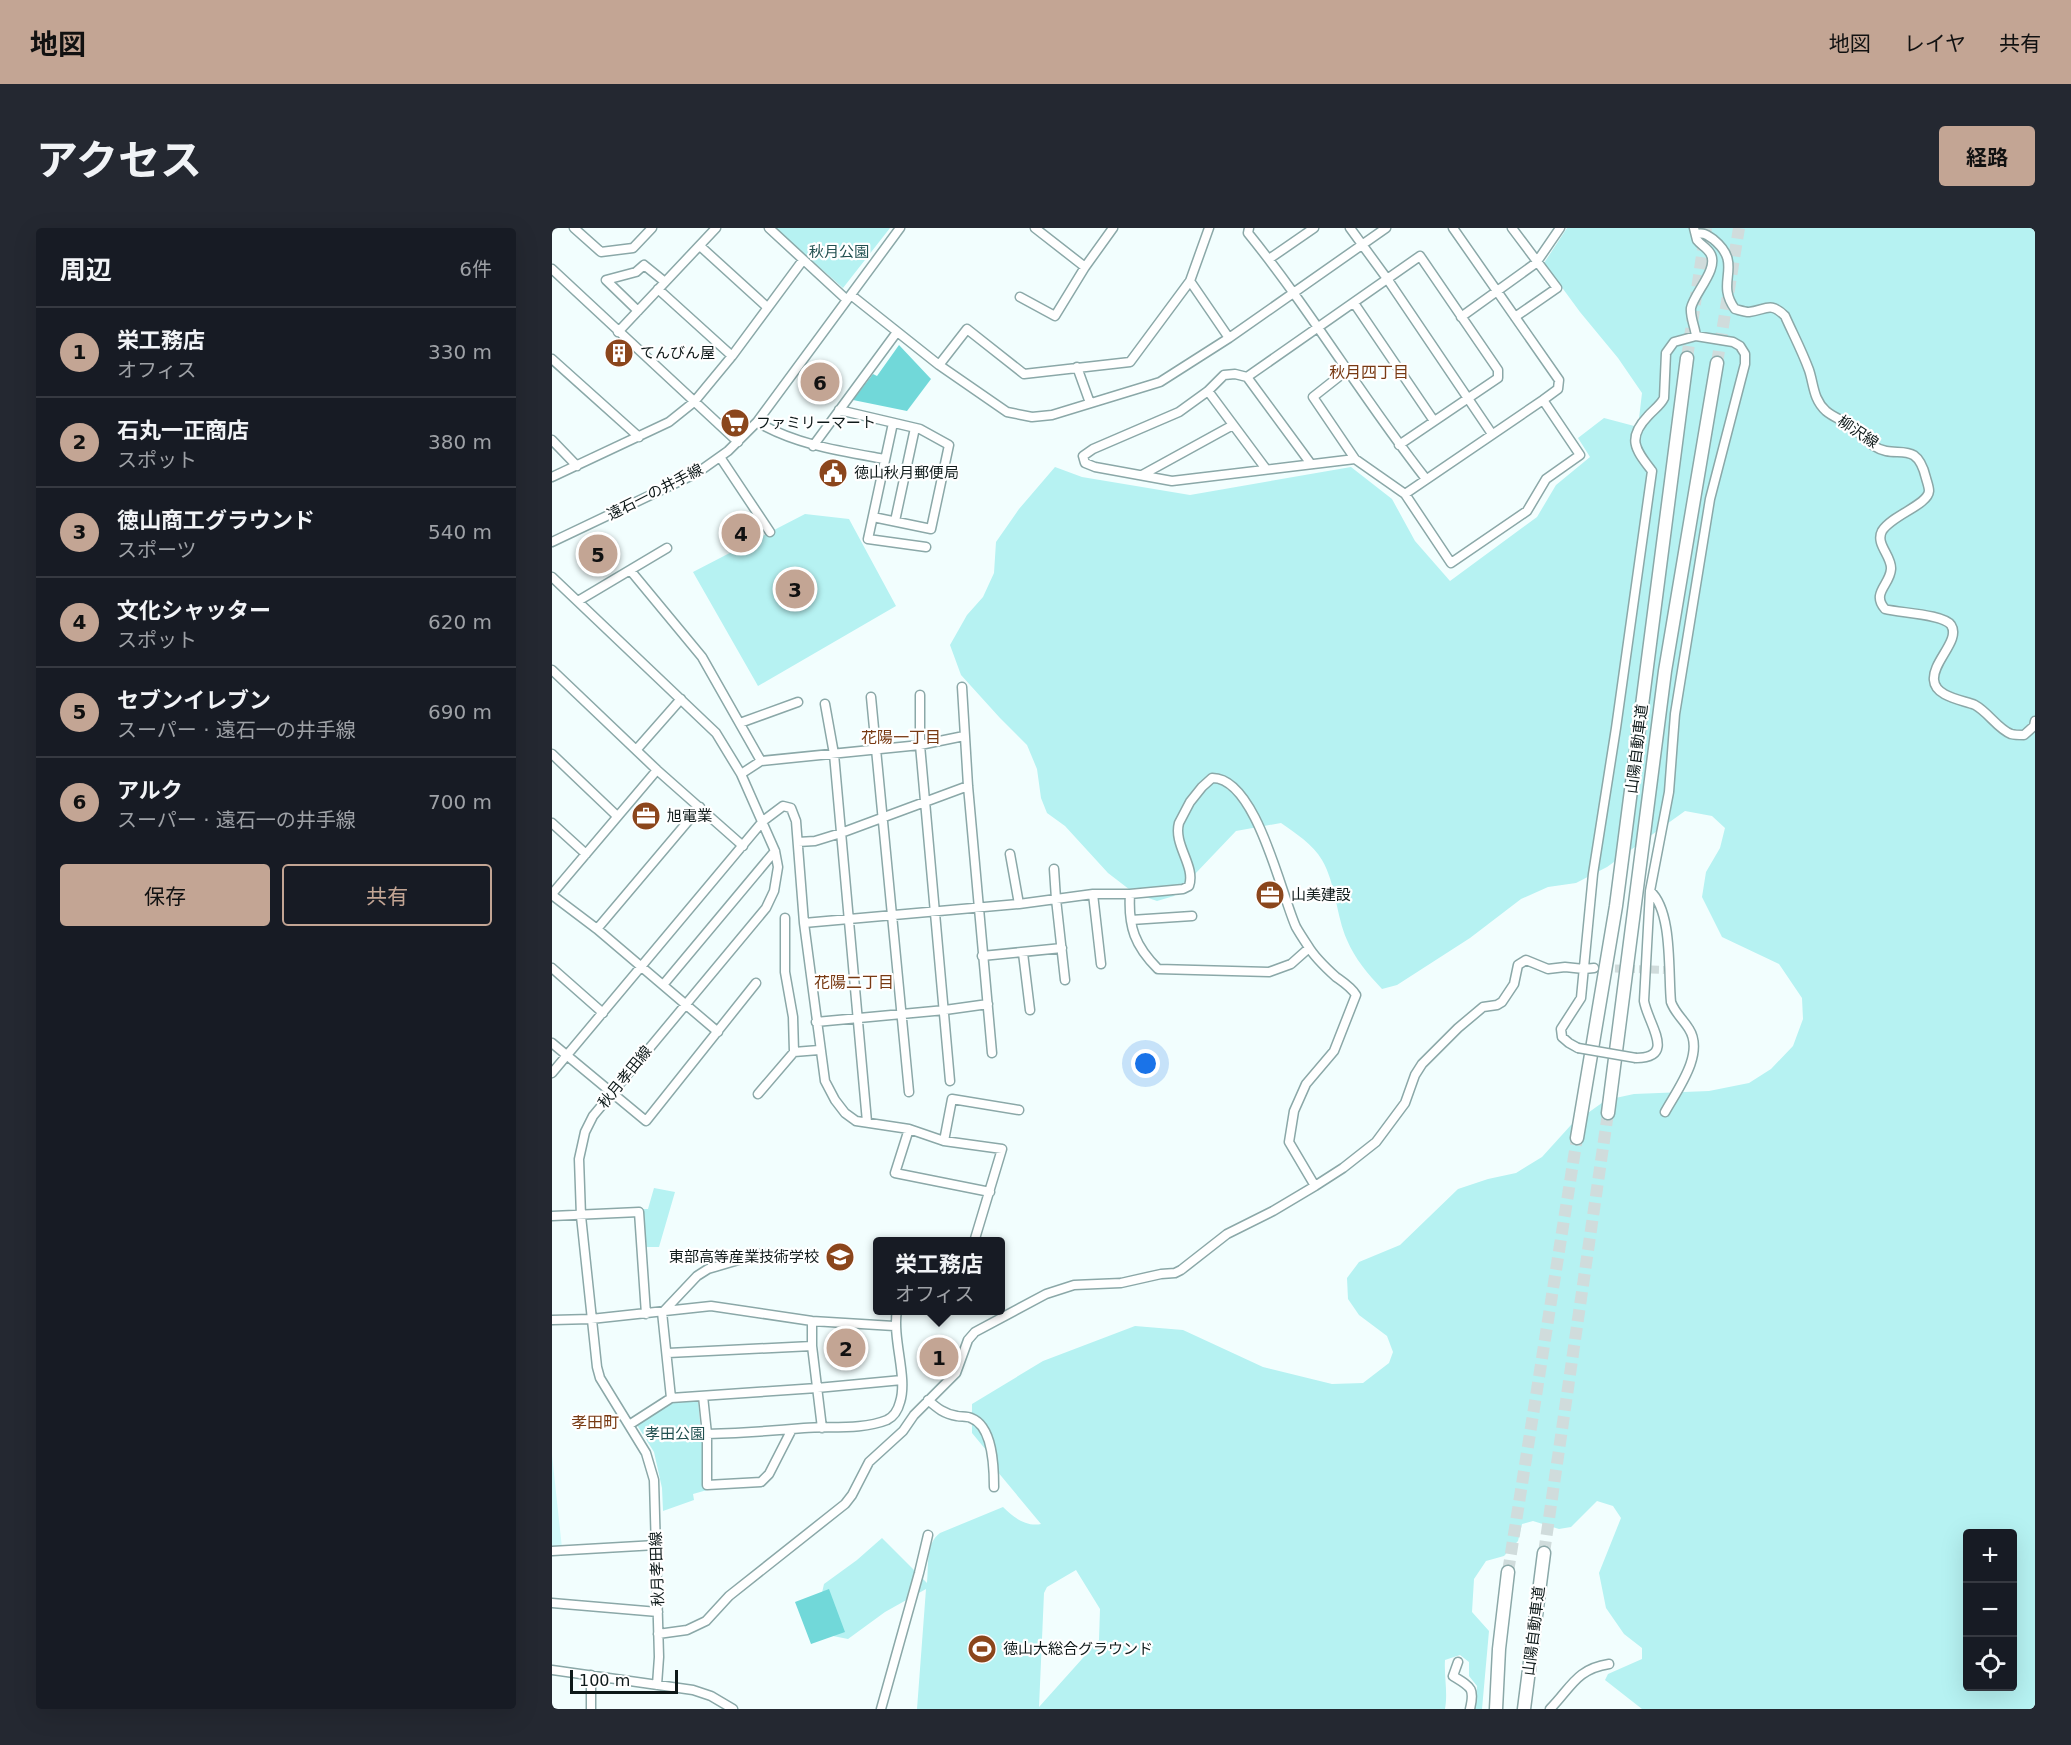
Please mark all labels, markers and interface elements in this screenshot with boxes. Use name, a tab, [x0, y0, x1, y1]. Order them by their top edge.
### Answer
text: 地図	[30, 28, 86, 61]
text: 地図	[1829, 32, 1871, 56]
text: レイヤ	[1904, 32, 1966, 56]
text: 共有	[1999, 32, 2041, 56]
button: 経路	[1939, 126, 2035, 186]
text: アクセス	[36, 136, 202, 185]
park label: 秋月公園	[809, 243, 869, 261]
text: 周辺	[60, 255, 112, 285]
text: 6件	[459, 257, 492, 281]
text: 栄工務店	[117, 328, 205, 353]
building icon: てんびん屋	[603, 337, 635, 369]
text: 1	[73, 340, 86, 364]
text: 330 m	[428, 340, 492, 364]
place label: てんびん屋	[640, 344, 715, 362]
text: オフィス	[117, 358, 197, 382]
pin: 6	[800, 360, 840, 404]
district label: 秋月四丁目	[1329, 363, 1409, 382]
supermarket icon: ファミリーマート	[719, 407, 751, 439]
street label: 柳沢線	[1834, 412, 1882, 452]
place label: ファミリーマート	[756, 414, 876, 432]
text: 石丸一正商店	[117, 418, 249, 443]
text: 2	[73, 430, 86, 454]
text: 380 m	[428, 430, 492, 454]
text: スポット	[117, 448, 197, 472]
public building icon: 徳山秋月郵便局	[817, 457, 849, 489]
street label: 遠石一の井手線	[604, 460, 706, 524]
place label: 徳山秋月郵便局	[854, 464, 959, 482]
text: 徳山商工グラウンド	[117, 508, 315, 533]
pin: 4	[722, 510, 760, 556]
text: 3	[73, 520, 86, 544]
text: 540 m	[428, 520, 492, 544]
pin: 5	[578, 532, 618, 576]
text: スポーツ	[117, 538, 197, 562]
pin: 3	[776, 566, 814, 612]
text: 文化シャッター	[117, 598, 271, 623]
text: 4	[73, 610, 86, 634]
text: 620 m	[428, 610, 492, 634]
text: スポット	[117, 628, 197, 652]
text: セブンイレブン	[117, 688, 271, 713]
text: 5	[73, 700, 86, 724]
text: 690 m	[428, 700, 492, 724]
street label: 山陽自動車道	[1623, 703, 1651, 795]
text: スーパー · 遠石一の井手線	[117, 718, 356, 742]
district label: 花陽一丁目	[861, 728, 941, 747]
text: アルク	[117, 778, 183, 803]
text: 6	[73, 790, 86, 814]
text: 700 m	[428, 790, 492, 814]
office icon: 旭電業	[630, 800, 662, 832]
place label: 旭電業	[667, 807, 712, 825]
text: スーパー · 遠石一の井手線	[117, 808, 356, 832]
button: 保存	[60, 864, 270, 926]
button: 共有	[282, 864, 492, 926]
office icon: 山美建設	[1254, 879, 1286, 911]
place label: 山美建設	[1291, 886, 1351, 904]
district label: 花陽二丁目	[814, 973, 894, 992]
street label: 秋月孝田線	[594, 1042, 656, 1112]
your location	[1131, 1049, 1160, 1078]
popup	[873, 1237, 1005, 1315]
school or university icon: 東部高等産業技術学校	[824, 1241, 856, 1273]
place label: 東部高等産業技術学校	[669, 1248, 819, 1266]
text: 栄工務店	[895, 1252, 983, 1277]
text: オフィス	[895, 1282, 975, 1306]
pin: 2	[826, 1326, 866, 1370]
pin: 1	[920, 1334, 958, 1380]
district label: 孝田町	[571, 1413, 619, 1432]
park label: 孝田公園	[645, 1425, 705, 1443]
map controls	[1963, 1529, 2017, 1691]
button: +	[1963, 1529, 2017, 1583]
street label: 秋月孝田線	[647, 1531, 667, 1607]
button: −	[1963, 1583, 2017, 1637]
street label: 山陽自動車道	[1520, 1585, 1548, 1677]
sports icon: 徳山大総合グラウンド	[966, 1633, 998, 1665]
button: locate	[1963, 1637, 2017, 1691]
place label: 徳山大総合グラウンド	[1003, 1640, 1153, 1658]
scale bar	[570, 1667, 678, 1694]
text: 100 m	[579, 1671, 630, 1690]

